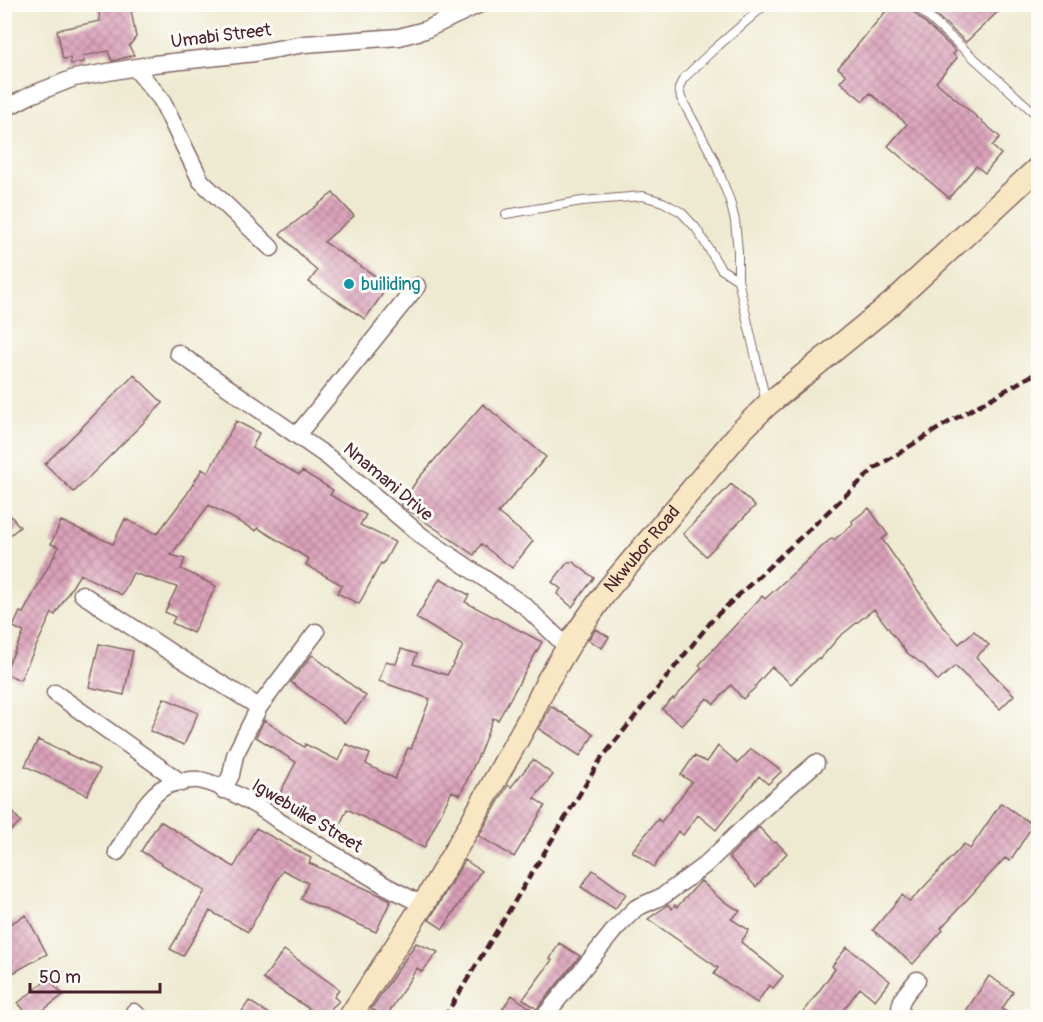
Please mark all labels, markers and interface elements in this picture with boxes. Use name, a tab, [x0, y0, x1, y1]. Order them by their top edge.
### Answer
street label: Umabi Street	[169, 18, 273, 54]
place label: builiding	[361, 273, 421, 296]
marker: builiding	[342, 277, 356, 291]
street label: Nnamani Drive	[338, 438, 438, 526]
street label: Nkwubor Road	[598, 501, 685, 597]
street label: Igwebuike Street	[247, 774, 367, 859]
scale bar	[30, 956, 160, 994]
text: 50 m	[39, 966, 81, 989]

